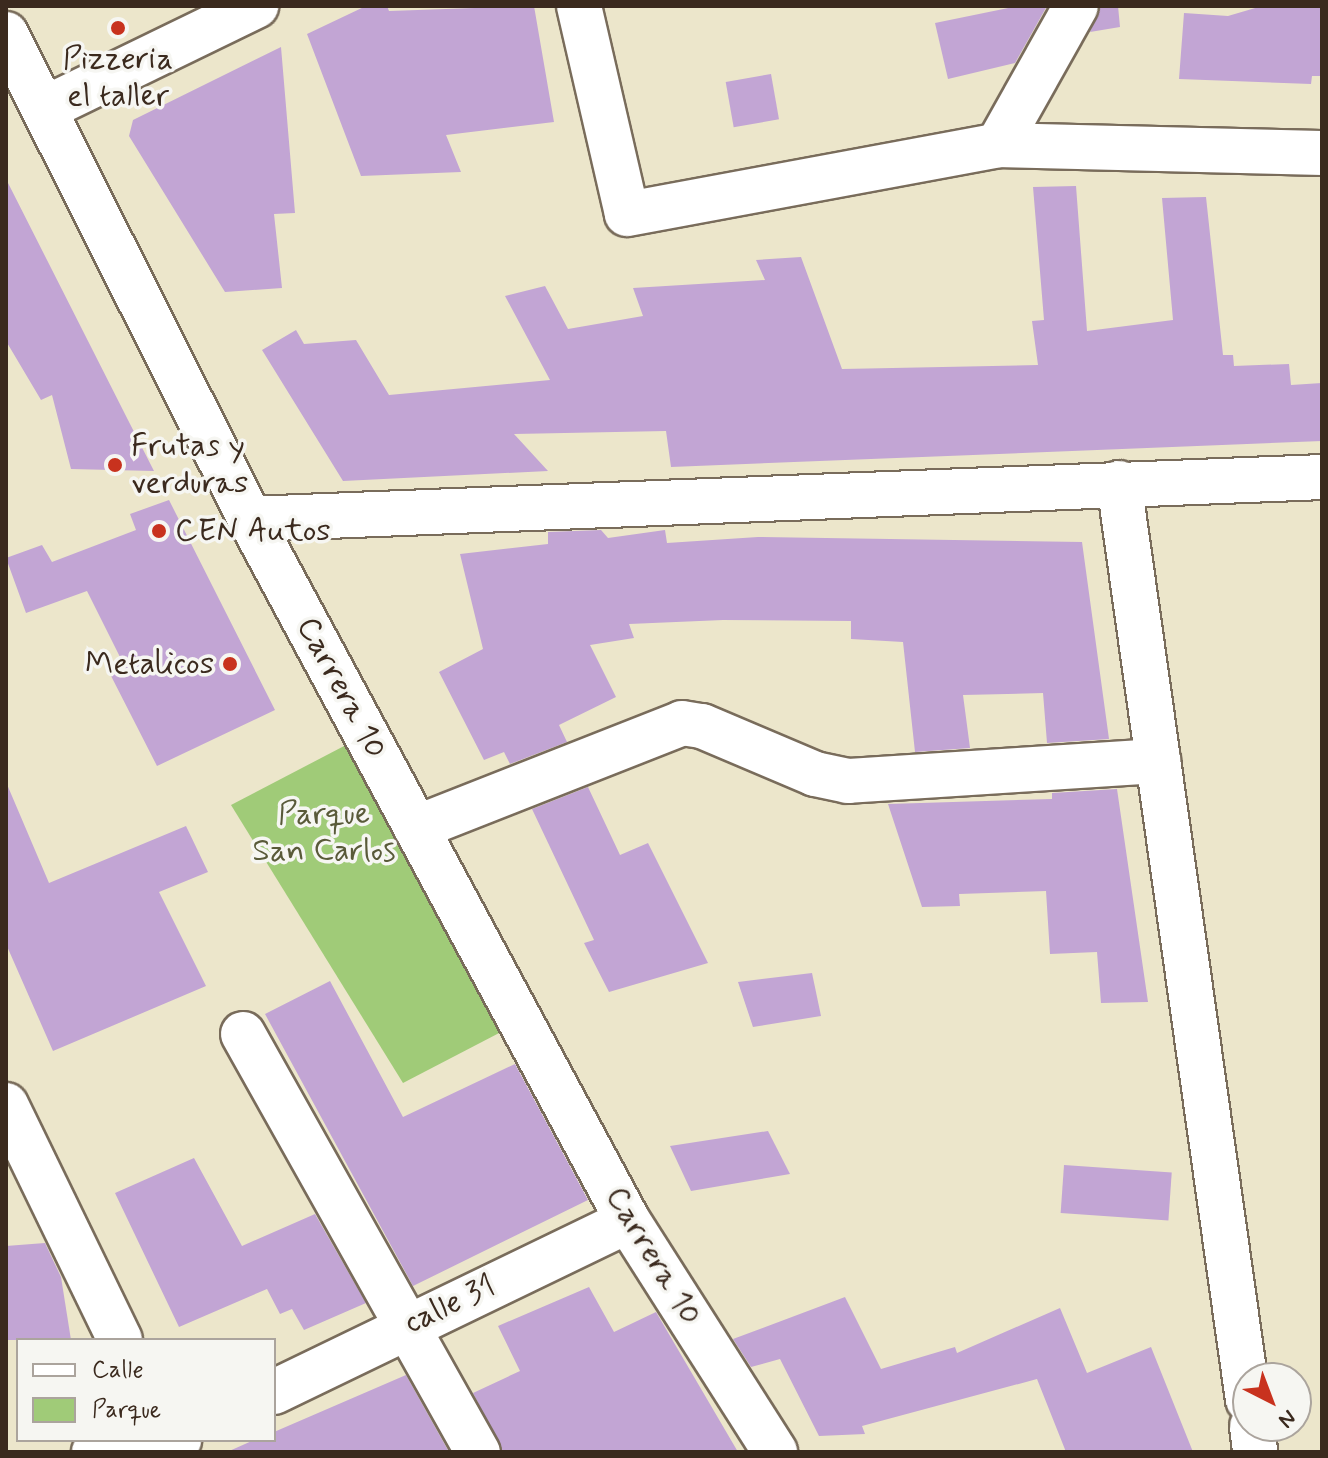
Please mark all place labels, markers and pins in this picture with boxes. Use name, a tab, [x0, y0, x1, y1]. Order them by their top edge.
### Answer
marker: Pizzeria el taller	[109, 19, 127, 37]
place label: Pizzeria el taller	[63, 41, 173, 116]
place label: Frutas y verduras	[131, 428, 248, 503]
marker: Frutas y verduras	[106, 456, 124, 474]
place label: CEN Autos	[175, 512, 323, 550]
marker: CEN Autos	[150, 522, 168, 540]
place label: Metalicos	[85, 645, 214, 683]
marker: Metalicos	[221, 655, 239, 673]

